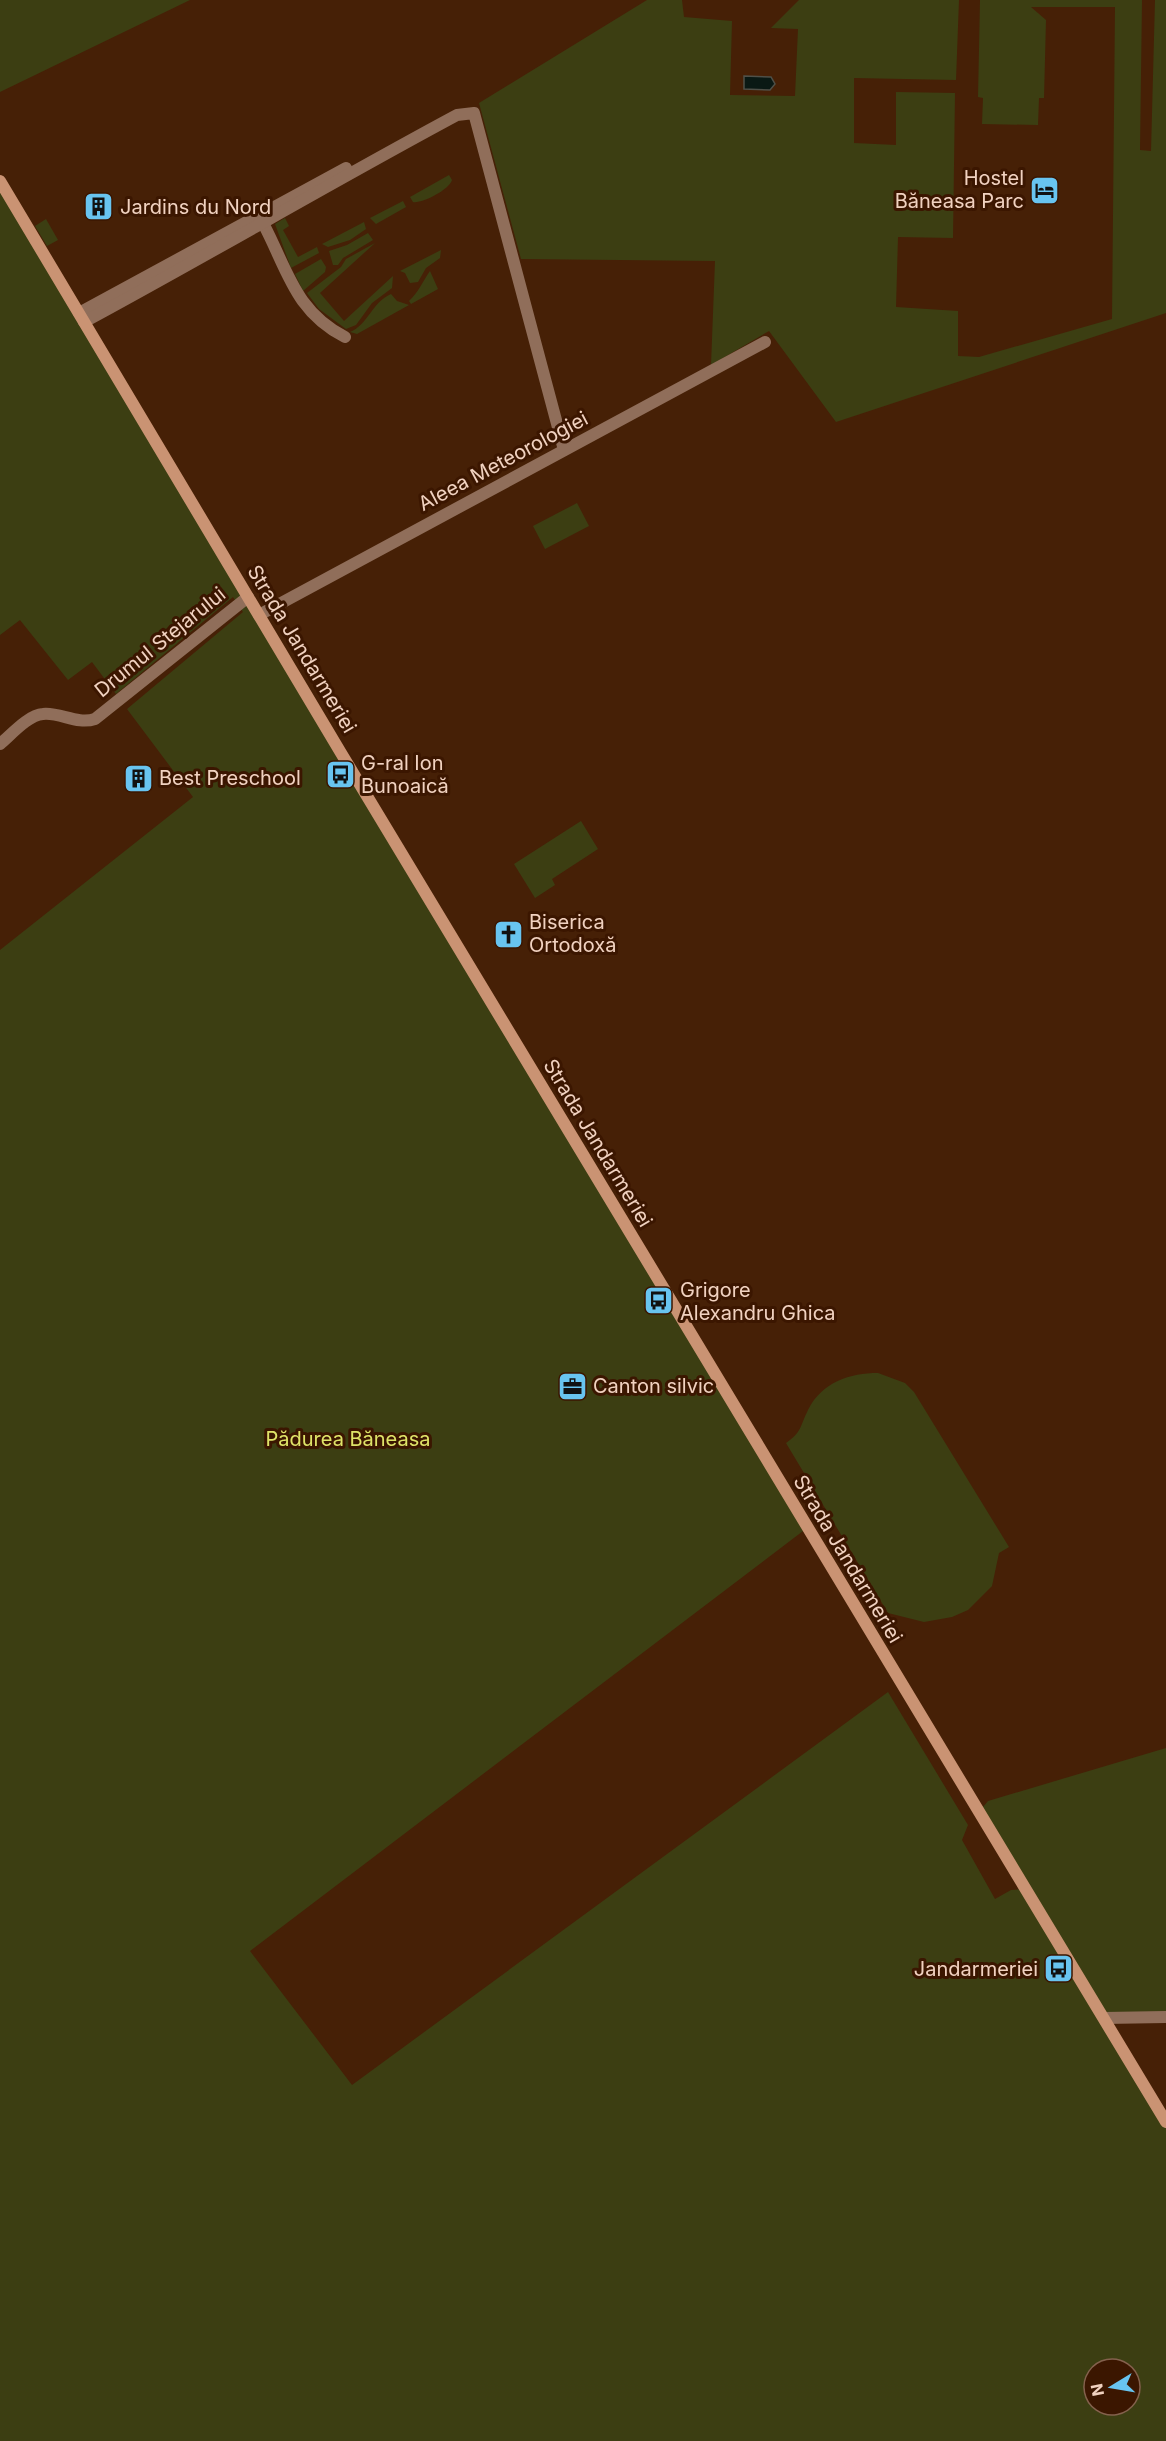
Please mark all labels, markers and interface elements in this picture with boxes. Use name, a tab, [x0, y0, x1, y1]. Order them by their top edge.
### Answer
place label: Hostel Băneasa Parc	[895, 166, 1024, 213]
hotel icon: Hostel Băneasa Parc	[1029, 174, 1061, 206]
building icon: Jardins du Nord	[83, 191, 115, 223]
place label: Jardins du Nord	[120, 195, 271, 219]
street label: Aleea Meteorologiei	[414, 406, 592, 516]
street label: Strada Jandarmeriei	[242, 561, 362, 737]
street label: Drumul Stejarului	[90, 582, 230, 702]
place label: G-ral Ion Bunoaică	[361, 751, 449, 798]
bus stop icon: G-ral Ion Bunoaică	[324, 759, 356, 791]
building icon: Best Preschool	[122, 762, 154, 794]
place label: Best Preschool	[159, 766, 301, 790]
place label: Biserica Ortodoxă	[529, 910, 616, 957]
church icon: Biserica Ortodoxă	[492, 918, 524, 950]
street label: Strada Jandarmeriei	[538, 1055, 658, 1231]
place label: Grigore Alexandru Ghica	[680, 1278, 836, 1325]
bus stop icon: Grigore Alexandru Ghica	[643, 1285, 675, 1317]
office icon: Canton silvic	[556, 1370, 588, 1402]
place label: Canton silvic	[593, 1374, 714, 1398]
park label: Pădurea Băneasa	[266, 1427, 431, 1451]
street label: Strada Jandarmeriei	[788, 1471, 908, 1647]
bus stop icon: Jandarmeriei	[1043, 1953, 1075, 1985]
place label: Jandarmeriei	[914, 1957, 1038, 1981]
north arrow	[1082, 2357, 1142, 2417]
text: N	[1086, 2382, 1108, 2398]

